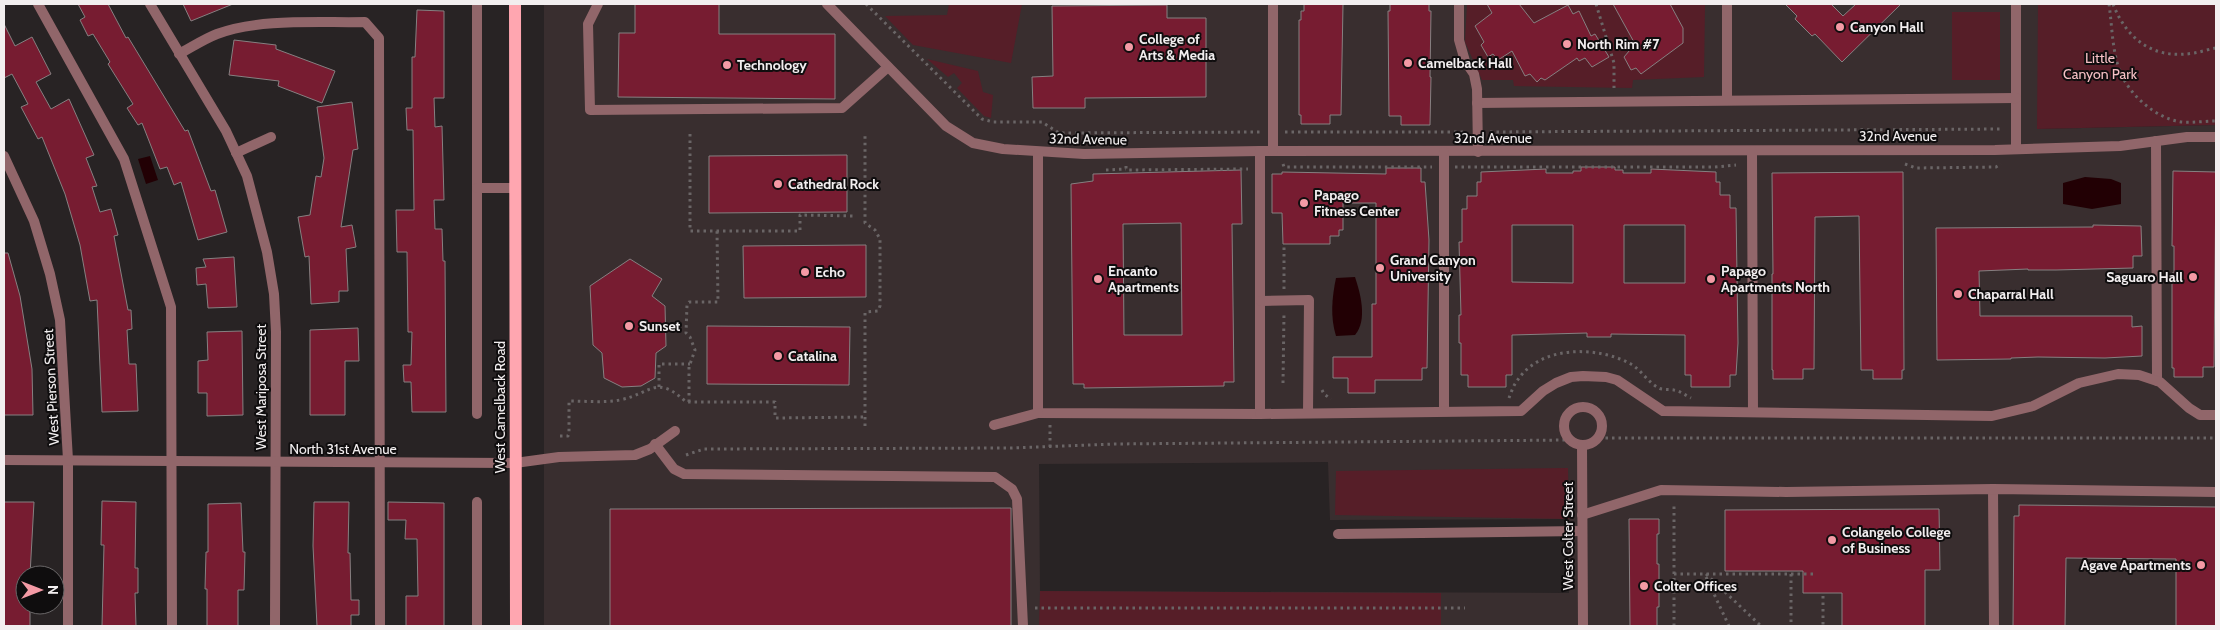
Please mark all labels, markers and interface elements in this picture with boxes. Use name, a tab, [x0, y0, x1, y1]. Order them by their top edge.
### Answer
place label: Canyon Hall	[1850, 18, 1924, 36]
marker: Canyon Hall	[1834, 21, 1846, 33]
place label: College of Arts & Media	[1139, 30, 1215, 64]
place label: North Rim #7	[1577, 35, 1660, 53]
marker: North Rim #7	[1561, 38, 1573, 50]
marker: College of Arts & Media	[1123, 41, 1135, 53]
park label: Little Canyon Park	[2063, 49, 2138, 83]
place label: Camelback Hall	[1418, 54, 1513, 72]
place label: Technology	[737, 56, 807, 74]
marker: Camelback Hall	[1402, 57, 1414, 69]
marker: Technology	[721, 59, 733, 71]
street label: 32nd Avenue	[1859, 127, 1937, 145]
street label: 32nd Avenue	[1049, 129, 1127, 149]
street label: 32nd Avenue	[1454, 129, 1532, 147]
place label: Cathedral Rock	[788, 175, 879, 193]
marker: Cathedral Rock	[772, 178, 784, 190]
place label: Papago Fitness Center	[1314, 186, 1400, 220]
marker: Papago Fitness Center	[1298, 197, 1310, 209]
place label: Grand Canyon University	[1390, 251, 1476, 285]
place label: Encanto Apartments	[1108, 262, 1179, 296]
marker: Grand Canyon University	[1374, 262, 1386, 274]
place label: Papago Apartments North	[1721, 262, 1830, 296]
place label: Echo	[815, 263, 845, 281]
marker: Echo	[799, 266, 811, 278]
place label: Saguaro Hall	[2106, 268, 2183, 286]
marker: Saguaro Hall	[2187, 271, 2199, 283]
marker: Encanto Apartments	[1092, 273, 1104, 285]
marker: Papago Apartments North	[1705, 273, 1717, 285]
place label: Chaparral Hall	[1968, 285, 2054, 303]
marker: Chaparral Hall	[1952, 288, 1964, 300]
place label: Sunset	[639, 317, 681, 335]
marker: Sunset	[623, 320, 635, 332]
street label: West Mariposa Street	[252, 324, 270, 450]
street label: West Pierson Street	[39, 328, 63, 446]
street label: West Camelback Road	[491, 341, 509, 473]
place label: Catalina	[788, 347, 837, 365]
marker: Catalina	[772, 350, 784, 362]
street label: North 31st Avenue	[289, 440, 397, 458]
street label: West Colter Street	[1559, 482, 1577, 590]
place label: Colangelo College of Business	[1842, 523, 1951, 557]
marker: Colangelo College of Business	[1826, 534, 1838, 546]
place label: Agave Apartments	[2081, 556, 2191, 574]
marker: Agave Apartments	[2195, 559, 2207, 571]
north arrow	[15, 565, 65, 615]
place label: Colter Offices	[1654, 577, 1737, 595]
marker: Colter Offices	[1638, 580, 1650, 592]
text: N	[44, 585, 62, 595]

